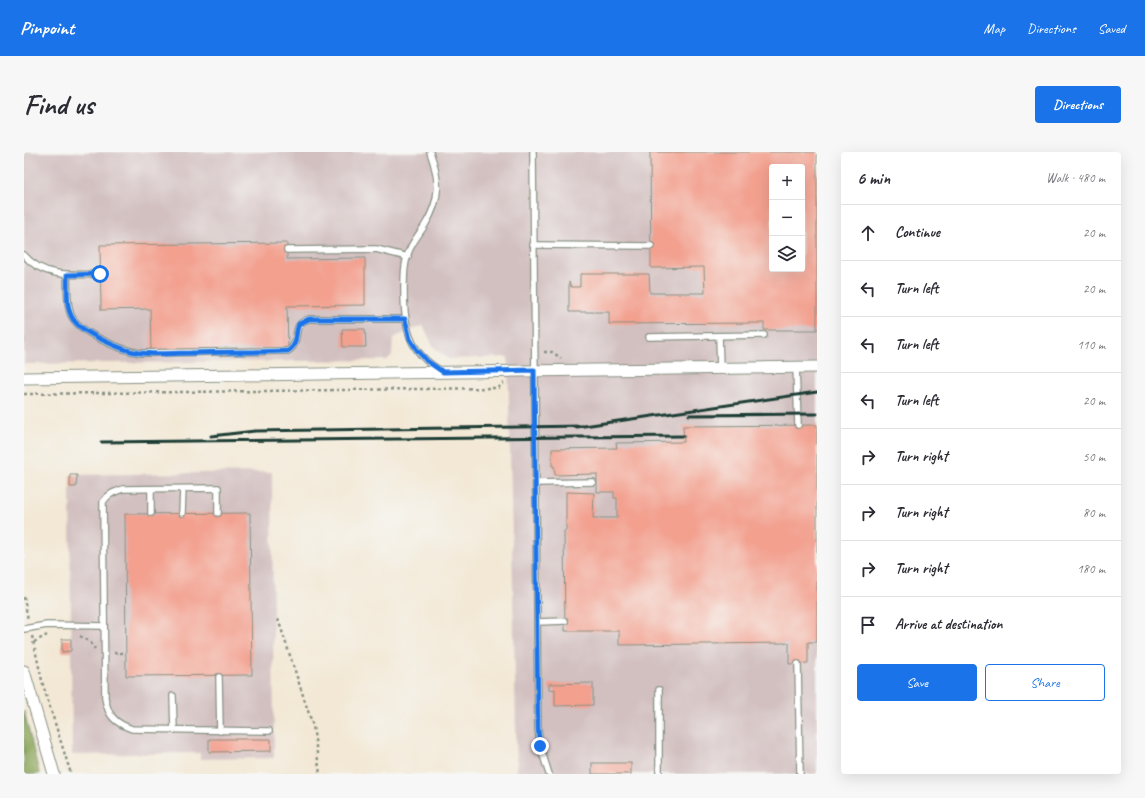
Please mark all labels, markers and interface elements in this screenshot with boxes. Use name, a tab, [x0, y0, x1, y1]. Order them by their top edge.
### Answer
text: Pinpoint	[20, 16, 74, 40]
text: Map	[984, 20, 1005, 37]
text: Directions	[1027, 20, 1076, 37]
text: Saved	[1098, 20, 1125, 37]
button: Directions	[1035, 86, 1121, 123]
text: Find us	[24, 87, 94, 122]
map controls	[769, 164, 805, 272]
button: +	[769, 164, 805, 200]
text: 6 min	[857, 168, 890, 189]
text: Walk · 480 m	[1046, 170, 1105, 186]
button: −	[769, 200, 805, 236]
icon: ahead	[857, 222, 879, 244]
text: Continue	[895, 223, 940, 242]
text: 20 m	[1083, 225, 1105, 241]
button: layers	[769, 236, 805, 272]
route start	[91, 265, 109, 283]
icon: left	[857, 278, 879, 300]
text: Turn left	[895, 279, 938, 298]
text: 20 m	[1083, 281, 1105, 297]
icon: left	[857, 334, 879, 356]
text: Turn left	[895, 335, 938, 354]
text: 110 m	[1077, 337, 1105, 353]
icon: left	[857, 390, 879, 412]
text: Turn left	[895, 391, 938, 410]
text: 20 m	[1083, 393, 1105, 409]
icon: right	[857, 446, 879, 468]
text: Turn right	[895, 447, 948, 466]
text: 50 m	[1083, 449, 1105, 465]
icon: right	[857, 502, 879, 524]
text: Turn right	[895, 503, 948, 522]
text: 80 m	[1083, 505, 1105, 521]
icon: right	[857, 558, 879, 580]
text: Turn right	[895, 559, 948, 578]
text: 180 m	[1077, 561, 1105, 577]
icon: arrive	[857, 614, 879, 636]
text: Arrive at destination	[895, 615, 1002, 634]
button: Save	[857, 664, 977, 701]
button: Share	[985, 664, 1105, 701]
route end	[531, 737, 549, 755]

